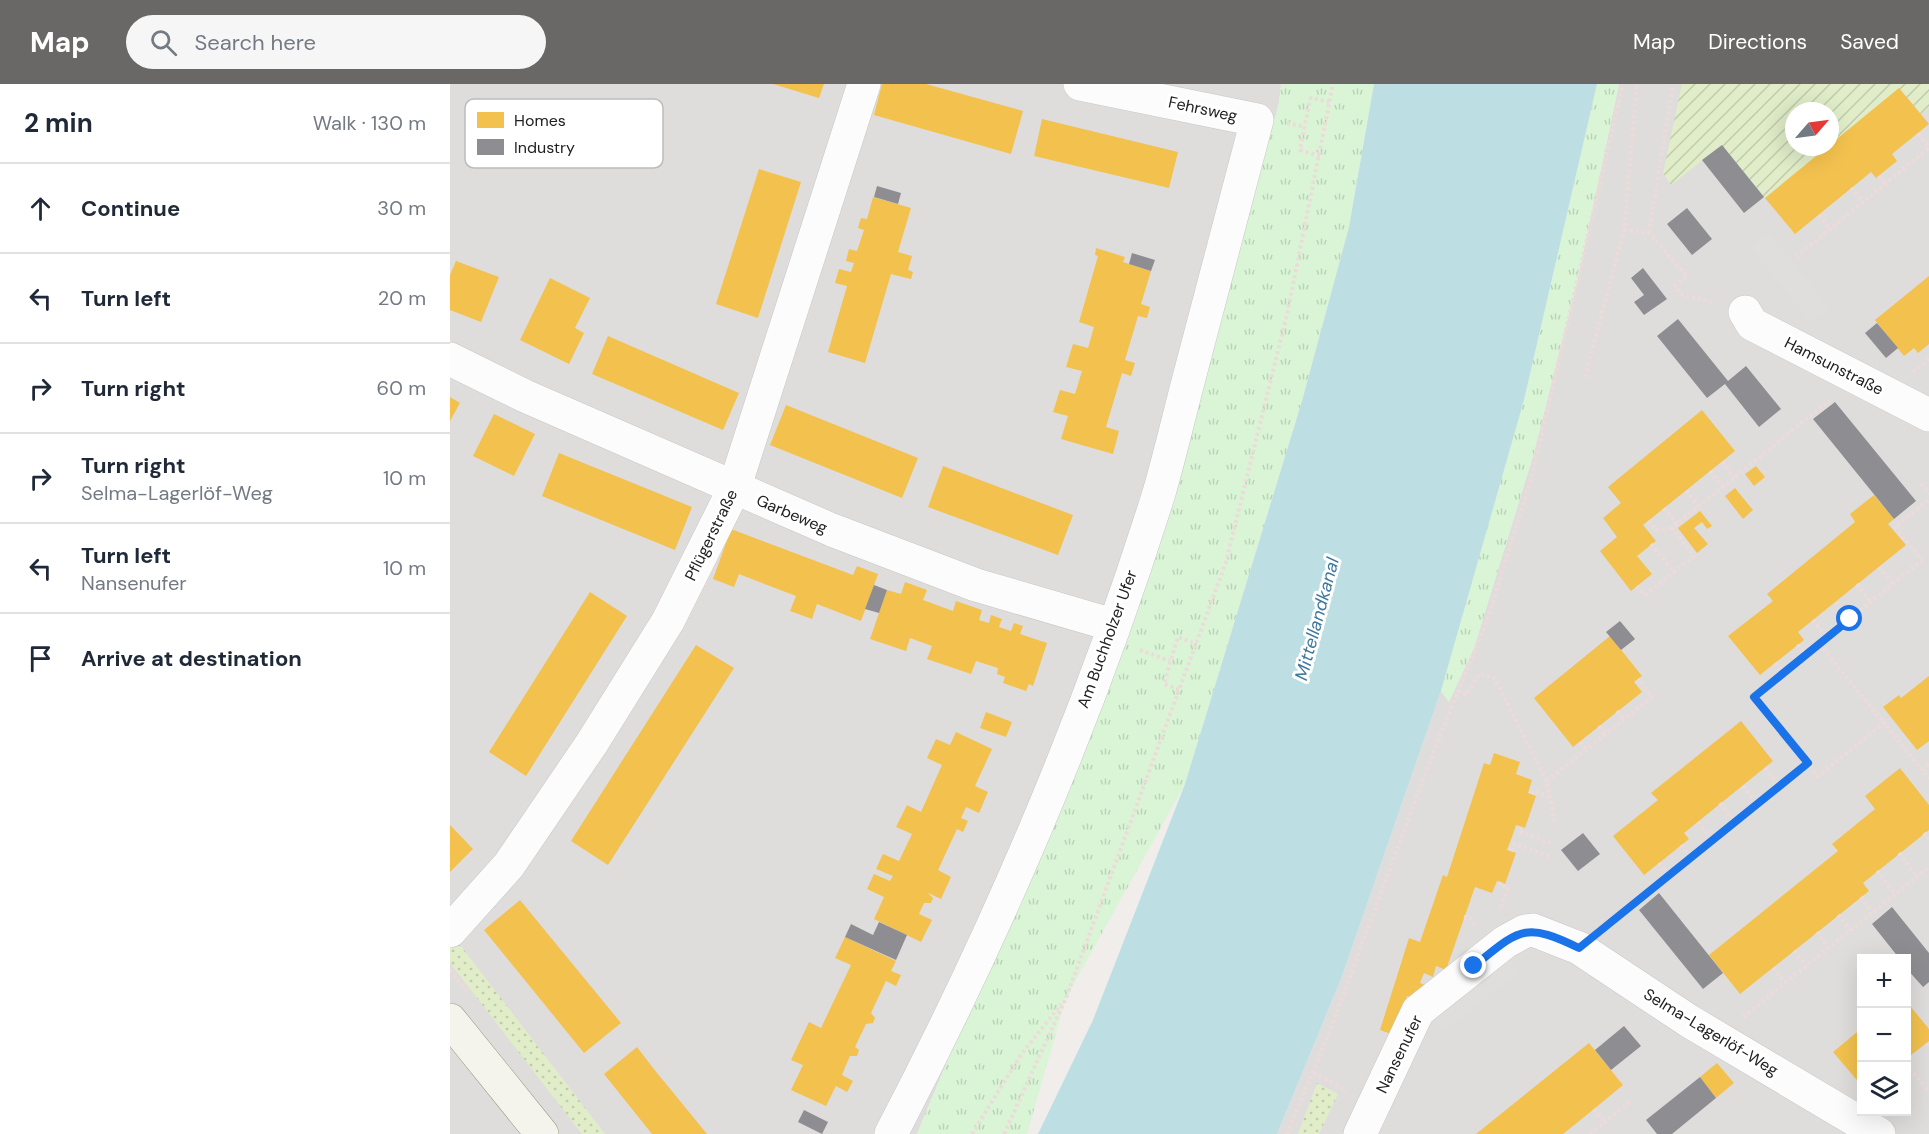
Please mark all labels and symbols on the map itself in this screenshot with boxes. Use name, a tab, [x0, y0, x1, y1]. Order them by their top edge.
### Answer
street label: Fehrsweg	[1167, 91, 1239, 127]
legend	[465, 99, 663, 168]
north arrow	[1785, 102, 1839, 156]
text: Homes	[514, 110, 566, 131]
text: Industry	[514, 137, 575, 158]
street label: Hamsunstraße	[1781, 332, 1887, 400]
street label: Pflügerstraße	[680, 486, 742, 584]
street label: Garbeweg	[753, 490, 831, 538]
water label: Mittellandkanal	[1289, 554, 1345, 683]
street label: Am Buchholzer Ufer	[1072, 567, 1142, 711]
route start	[1836, 605, 1862, 631]
route end	[1460, 952, 1486, 978]
street label: Selma-Lagerlöf-Weg	[1640, 983, 1782, 1081]
street label: Nansenufer	[1371, 1011, 1427, 1097]

